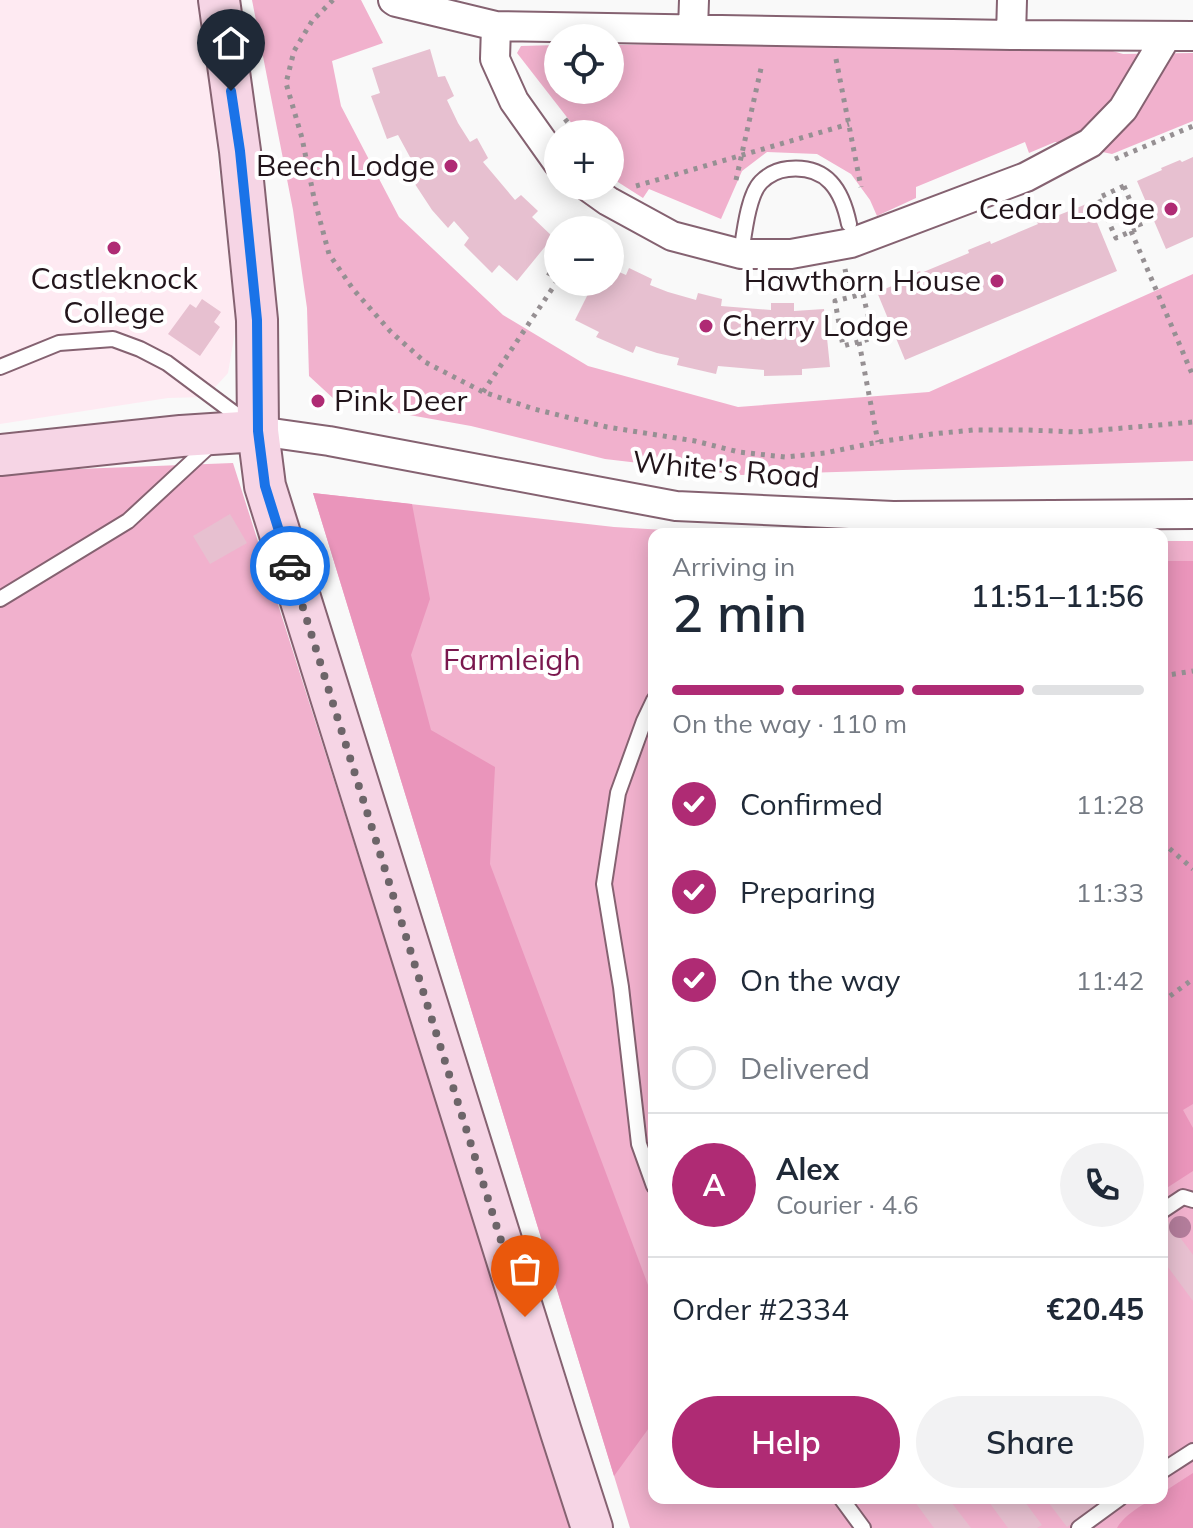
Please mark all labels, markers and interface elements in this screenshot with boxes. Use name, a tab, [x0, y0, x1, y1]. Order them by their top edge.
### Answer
pin	[197, 9, 265, 91]
icon: home	[209, 21, 253, 65]
map controls	[544, 24, 624, 296]
button: locate	[544, 24, 624, 104]
button: +	[544, 120, 624, 200]
place label: Beech Lodge	[256, 146, 435, 184]
marker: Beech Lodge	[442, 157, 460, 175]
place label: Cedar Lodge	[979, 189, 1155, 227]
marker: Cedar Lodge	[1162, 200, 1180, 218]
button: −	[544, 216, 624, 296]
marker: Castleknock College	[105, 239, 123, 257]
place label: Castleknock College	[30, 259, 198, 331]
place label: Hawthorn House	[744, 261, 981, 299]
marker: Hawthorn House	[988, 272, 1006, 290]
place label: Cherry Lodge	[722, 306, 909, 344]
marker: Cherry Lodge	[697, 317, 715, 335]
place label: Pink Deer	[334, 381, 468, 419]
marker: Pink Deer	[309, 392, 327, 410]
street label: White's Road	[631, 442, 821, 496]
courier	[250, 526, 330, 606]
icon: car	[268, 544, 312, 588]
text: Arriving in	[672, 550, 795, 583]
text: 11:51–11:56	[971, 577, 1144, 615]
text: 2 min	[672, 580, 807, 645]
park label: Farmleigh	[443, 640, 581, 678]
text: On the way · 110 m	[672, 707, 907, 740]
icon: check	[672, 782, 716, 826]
text: Confirmed	[740, 785, 883, 823]
text: 11:28	[1076, 788, 1144, 821]
icon: check	[672, 870, 716, 914]
text: Preparing	[740, 873, 876, 911]
text: 11:33	[1076, 876, 1144, 909]
icon: check	[672, 958, 716, 1002]
text: On the way	[740, 961, 900, 999]
text: 11:42	[1076, 964, 1144, 997]
text: Delivered	[740, 1049, 870, 1087]
button: phone	[1060, 1143, 1144, 1227]
text: Alex	[776, 1150, 839, 1188]
text: A	[703, 1166, 725, 1204]
text: Courier · 4.6	[776, 1188, 919, 1221]
pin	[491, 1235, 559, 1317]
icon: bag	[503, 1247, 547, 1291]
text: Order #2334	[672, 1290, 849, 1328]
text: €20.45	[1047, 1290, 1144, 1328]
button: Help	[672, 1396, 900, 1488]
button: Share	[916, 1396, 1144, 1488]

